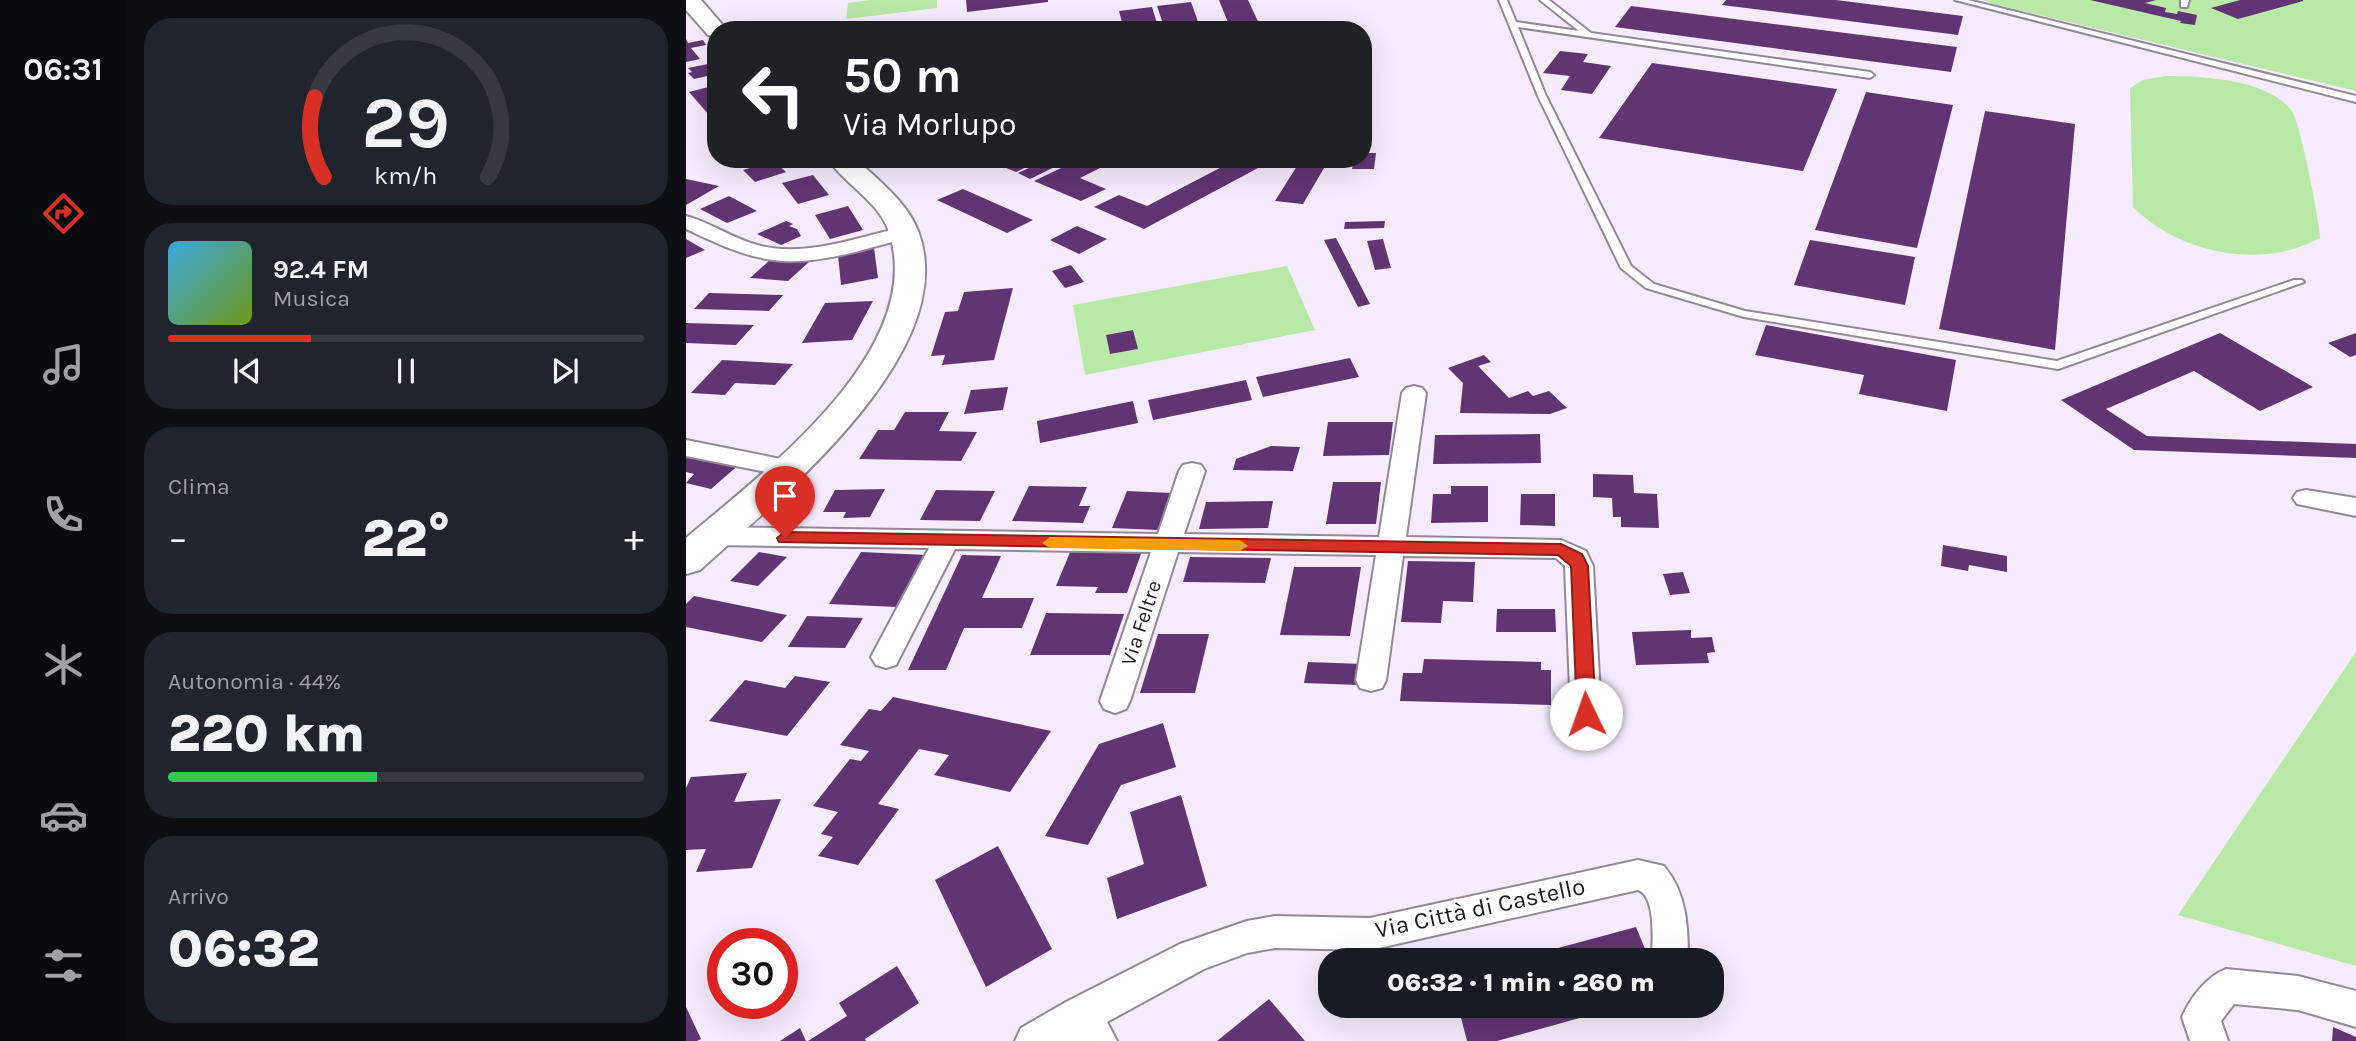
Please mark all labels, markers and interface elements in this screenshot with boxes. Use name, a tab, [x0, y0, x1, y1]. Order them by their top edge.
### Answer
text: 50 m	[843, 47, 961, 104]
icon: left	[728, 49, 819, 140]
text: 06:31	[23, 51, 103, 88]
text: 29	[362, 81, 450, 166]
text: Via Morlupo	[843, 106, 1016, 143]
text: km/h	[374, 161, 438, 190]
icon: directions	[39, 189, 88, 238]
text: 92.4 FM	[273, 254, 369, 285]
text: Musica	[273, 285, 350, 312]
icon: music	[39, 340, 88, 389]
icon: previous	[228, 352, 266, 390]
icon: pause	[387, 352, 425, 390]
icon: next	[546, 352, 584, 390]
pin	[755, 466, 815, 538]
text: Clima	[168, 473, 230, 500]
icon: arrive	[766, 477, 804, 515]
icon: phone	[39, 490, 88, 539]
text: 22°	[362, 508, 450, 569]
text: −	[168, 516, 188, 561]
text: +	[624, 516, 644, 561]
street label: Via Feltre	[1116, 577, 1166, 669]
icon: climate	[39, 640, 88, 689]
text: Autonomia · 44%	[168, 668, 341, 695]
position arrow	[1549, 677, 1623, 751]
text: 220 km	[168, 703, 365, 764]
icon: car	[39, 791, 88, 840]
street label: Via Città di Castello	[1372, 872, 1588, 944]
text: Arrivo	[168, 883, 229, 910]
text: 06:32	[168, 918, 320, 979]
speed limit sign: 30	[707, 928, 798, 1019]
icon: filters	[39, 941, 88, 990]
text: 06:32 · 1 min · 260 m	[1387, 967, 1655, 998]

